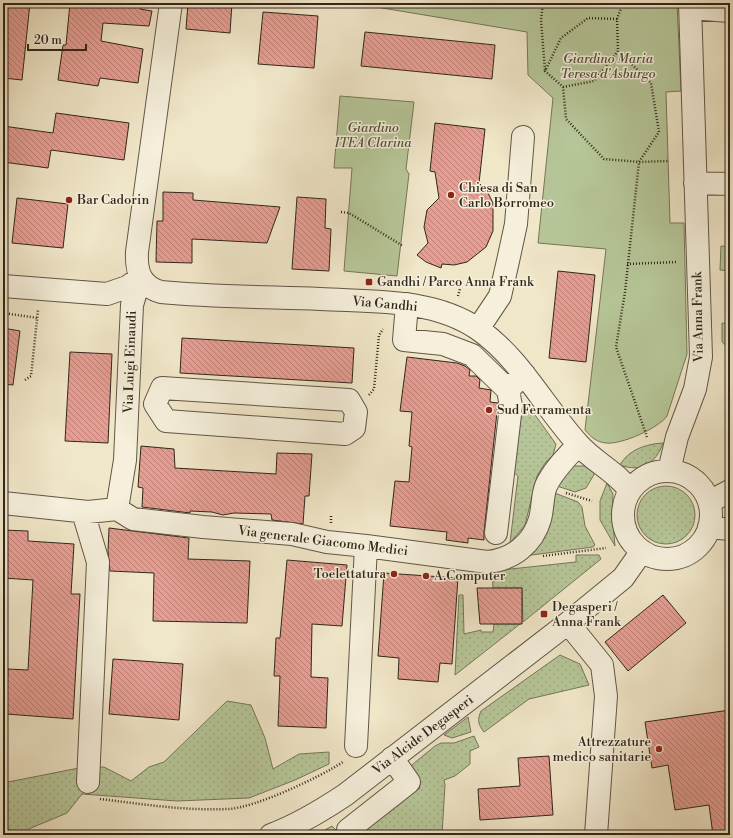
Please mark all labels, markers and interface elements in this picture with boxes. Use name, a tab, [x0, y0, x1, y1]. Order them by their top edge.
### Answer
scale bar	[28, 26, 86, 52]
text: 20 m	[34, 33, 62, 48]
park label: Giardino Maria Teresa d'Asburgo	[560, 51, 656, 82]
park label: Giardino ITEA Clarina	[333, 120, 412, 151]
place label: Chiesa di San Carlo Borromeo	[459, 180, 554, 211]
marker: Chiesa di San Carlo Borromeo	[446, 190, 456, 200]
place label: Bar Cadorin	[76, 192, 149, 208]
marker: Bar Cadorin	[64, 195, 74, 205]
street label: Via Anna Frank	[689, 270, 707, 364]
place label: Gandhi / Parco Anna Frank	[377, 274, 535, 290]
marker: Gandhi / Parco Anna Frank	[364, 277, 374, 287]
street label: Via Gandhi	[351, 293, 418, 315]
street label: Via Luigi Einaudi	[120, 310, 140, 415]
place label: Sud Ferramenta	[497, 402, 592, 418]
marker: Sud Ferramenta	[484, 405, 494, 415]
street label: Via generale Giacomo Medici	[236, 523, 409, 559]
place label: Toelettatura	[314, 566, 386, 582]
place label: A.Computer	[433, 568, 506, 584]
marker: Toelettatura	[389, 569, 399, 579]
marker: A.Computer	[421, 571, 431, 581]
place label: Degasperi / Anna Frank	[551, 599, 622, 630]
marker: Degasperi / Anna Frank	[539, 609, 549, 619]
street label: Via Alcide Degasperi	[369, 692, 477, 779]
place label: Attrezzature medico sanitarie	[553, 734, 651, 765]
marker: Attrezzature medico sanitarie	[654, 744, 664, 754]

